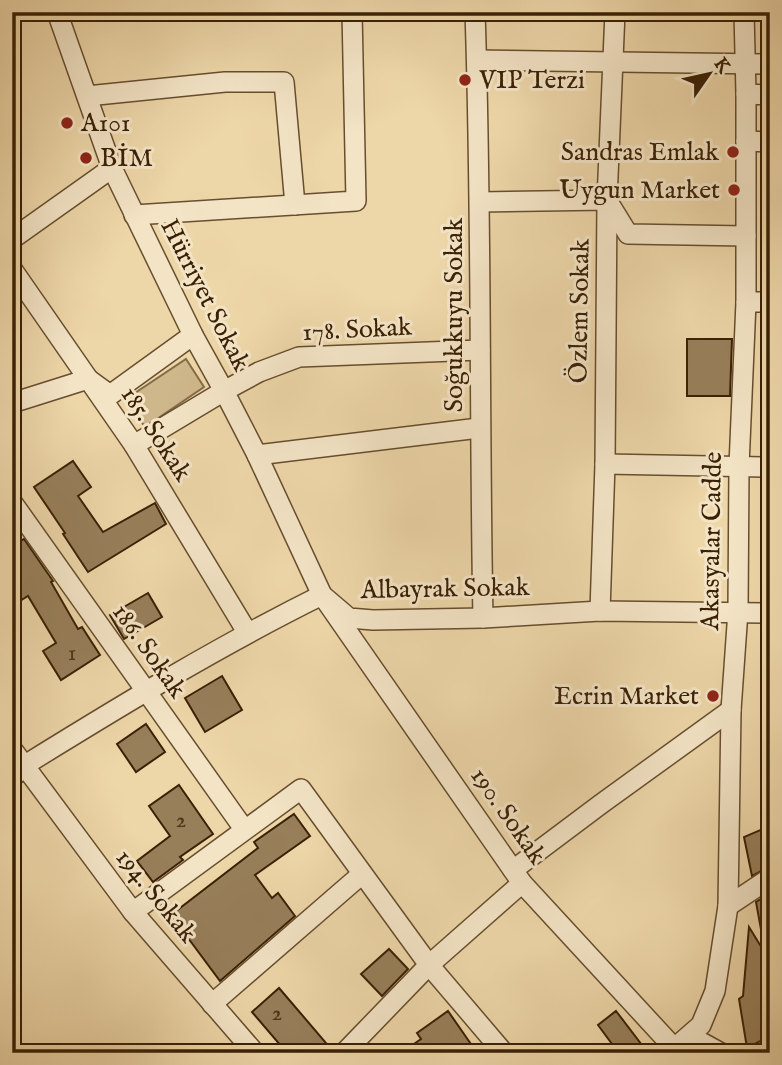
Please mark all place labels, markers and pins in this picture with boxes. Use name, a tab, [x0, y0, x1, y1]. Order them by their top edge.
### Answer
place label: VIP Terzi	[478, 64, 585, 97]
marker: VIP Terzi	[457, 72, 473, 88]
place label: A101	[80, 107, 130, 140]
marker: A101	[59, 115, 75, 131]
place label: Sandras Emlak	[561, 136, 720, 169]
place label: BİM	[100, 142, 153, 175]
marker: Sandras Emlak	[725, 144, 741, 160]
marker: BİM	[78, 150, 94, 166]
place label: Uygun Market	[559, 174, 720, 207]
marker: Uygun Market	[726, 182, 742, 198]
place label: Ecrin Market	[554, 680, 699, 713]
marker: Ecrin Market	[705, 688, 721, 704]

